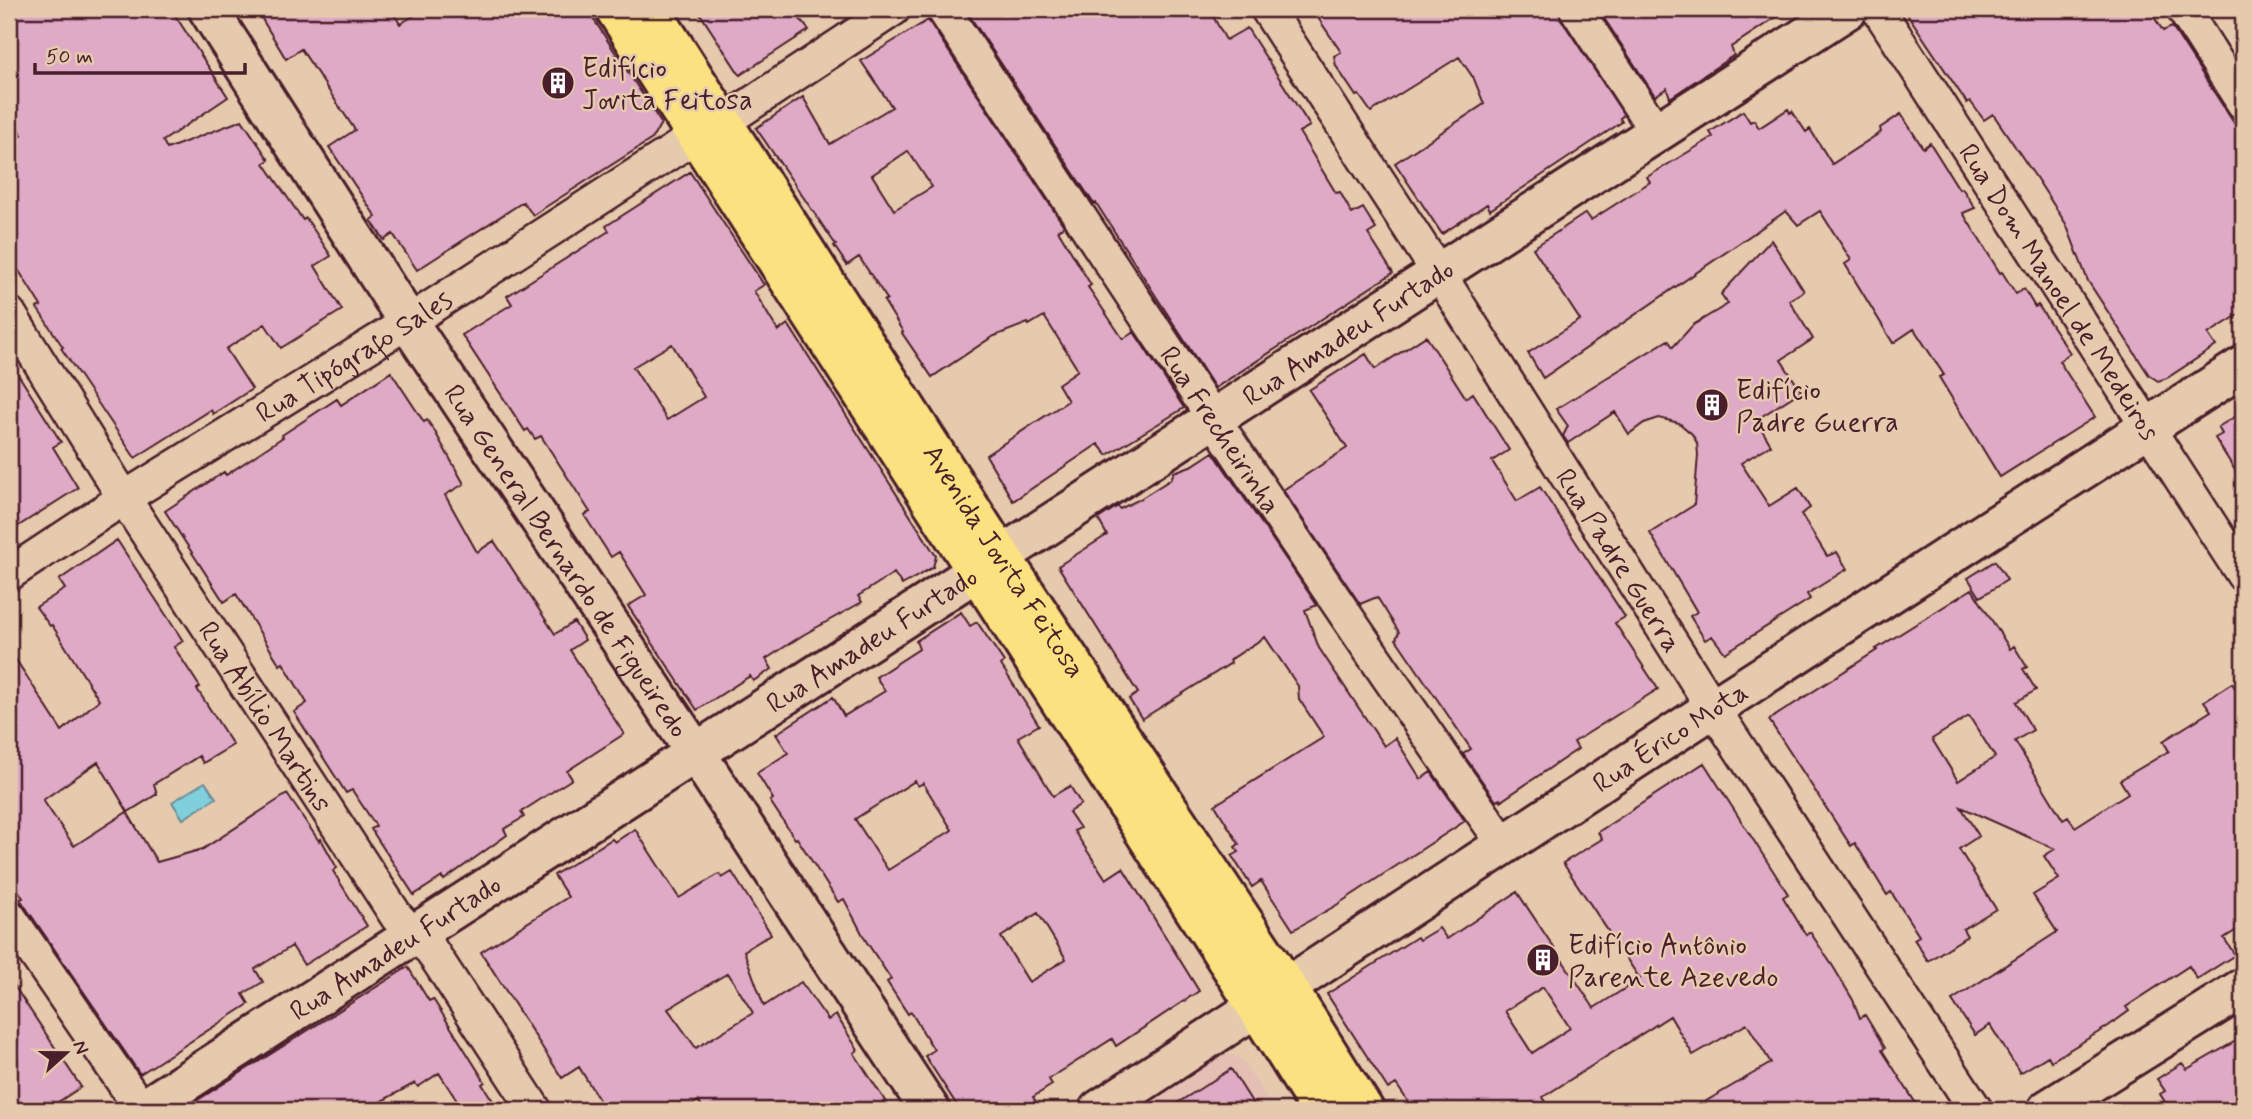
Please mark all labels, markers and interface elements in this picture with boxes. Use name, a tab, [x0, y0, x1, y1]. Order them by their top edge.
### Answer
scale bar	[35, 32, 245, 76]
text: 50 m	[46, 43, 93, 71]
place label: Edifício Jovita Feitosa	[582, 51, 753, 120]
building icon: Edifício Jovita Feitosa	[539, 64, 577, 102]
street label: Rua Dom Manoel de Medeiros	[1949, 137, 2167, 448]
street label: Rua Amadeu Furtado	[1236, 252, 1462, 416]
street label: Rua Tipógrafo Sales	[250, 282, 460, 433]
street label: Rua Frecheirinha	[1150, 340, 1288, 522]
place label: Edifício Padre Guerra	[1736, 373, 1899, 442]
street label: Rua General Bernardo de Figueiredo	[434, 378, 696, 746]
building icon: Edifício Padre Guerra	[1693, 386, 1731, 424]
street label: Avenida Jovita Feitosa	[913, 438, 1093, 686]
street label: Rua Padre Guerra	[1545, 462, 1689, 660]
street label: Rua Amadeu Furtado	[760, 560, 986, 723]
street label: Rua Abílio Martins	[188, 615, 340, 820]
street label: Rua Érico Mota	[1586, 674, 1756, 803]
street label: Rua Amadeu Furtado	[283, 867, 509, 1031]
place label: Edifício Antônio Parente Azevedo	[1568, 928, 1778, 997]
building icon: Edifício Antônio Parente Azevedo	[1524, 941, 1562, 979]
north arrow	[32, 1018, 102, 1088]
text: N	[67, 1037, 94, 1058]

